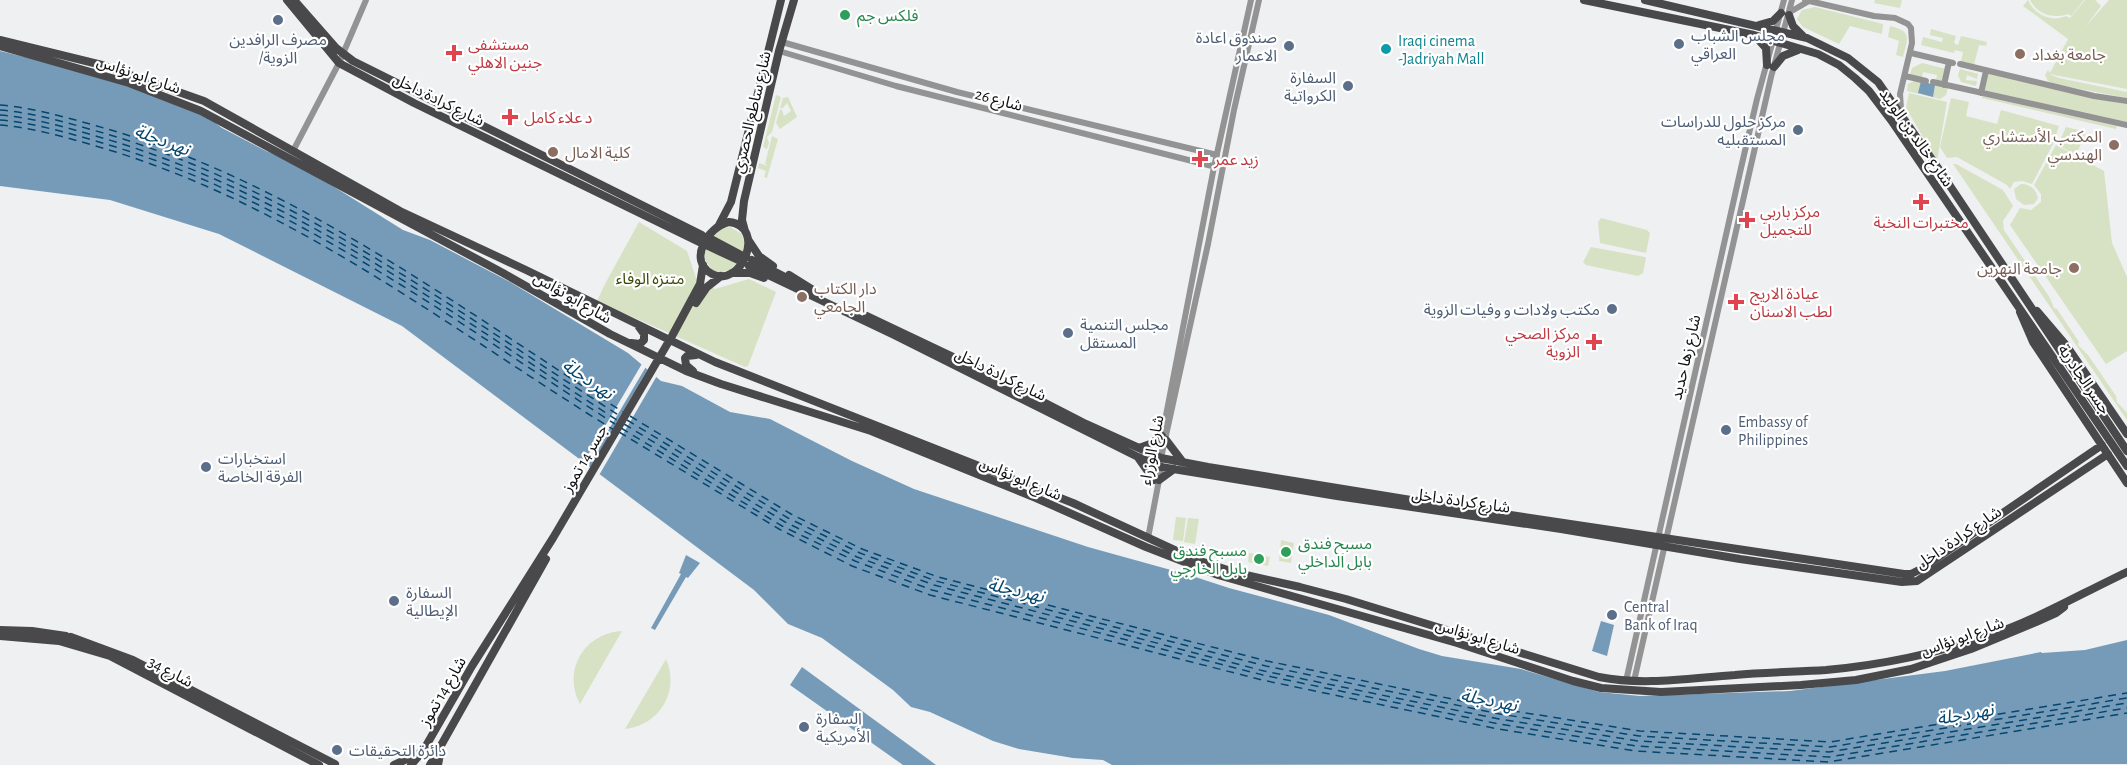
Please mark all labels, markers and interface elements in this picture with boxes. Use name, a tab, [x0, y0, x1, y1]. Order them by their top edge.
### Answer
marker: فلكس جم	[838, 8, 852, 22]
place label: فلكس جم	[857, 8, 918, 28]
marker: مصرف الرافدين /الزوية	[271, 13, 285, 27]
place label: مجلس الشباب العراقي	[1691, 28, 1785, 66]
place label: صندوق اعادة الاعمار	[1196, 30, 1277, 65]
place label: مصرف الرافدين /الزوية	[229, 32, 327, 67]
place label: Iraqi cinema -Jadriyah Mall	[1398, 33, 1484, 68]
place label: مستشفى جنين الاهلي	[468, 37, 542, 75]
marker: مجلس الشباب العراقي	[1672, 37, 1686, 51]
marker: صندوق اعادة الاعمار	[1282, 39, 1296, 53]
marker: Iraqi cinema -Jadriyah Mall	[1379, 42, 1393, 56]
marker: مستشفى جنين الاهلي	[445, 44, 463, 62]
marker: جامعة بغداد	[2013, 47, 2027, 61]
place label: جامعة بغداد	[2032, 47, 2106, 63]
street label: شارع ساطع الحصري	[730, 50, 778, 176]
street label: شارع ابو نؤاس	[94, 53, 182, 100]
place label: السفارة الكرواتية	[1284, 70, 1336, 105]
street label: شارع كرادة داخل	[389, 71, 487, 132]
marker: السفارة الكرواتية	[1341, 79, 1355, 93]
street label: شارع خالد بن الوليد	[1873, 85, 1956, 192]
street label: شارع 26	[972, 86, 1024, 118]
marker: د علاء كامل	[501, 108, 519, 126]
place label: د علاء كامل	[524, 110, 592, 127]
place label: مركز حلول للدراسات المستقبليه	[1661, 114, 1786, 148]
water label: نهر دجلة	[131, 122, 193, 161]
marker: مركز حلول للدراسات المستقبليه	[1791, 123, 1805, 137]
place label: المكتب الأستشاري الهندسي	[1983, 128, 2102, 167]
marker: المكتب الأستشاري الهندسي	[2107, 138, 2121, 152]
marker: كلية الامال	[546, 145, 560, 159]
place label: كلية الامال	[565, 145, 630, 163]
marker: زيد عمر	[1191, 150, 1209, 168]
place label: زيد عمر	[1213, 152, 1259, 169]
marker: مختبرات النخبة	[1912, 193, 1930, 211]
place label: مركز باربي للتجميل	[1760, 204, 1820, 239]
marker: مركز باربي للتجميل	[1738, 211, 1756, 229]
place label: مختبرات النخبة	[1873, 215, 1969, 232]
place label: جامعة النهرين	[1977, 261, 2062, 278]
marker: جامعة النهرين	[2067, 261, 2081, 275]
street label: شارع ابو نؤاس	[529, 269, 614, 330]
park label: متنزه الوفاء	[616, 271, 684, 288]
place label: دار الكتاب الجامعي	[814, 281, 877, 319]
place label: عيادة الاريج لطب الاسنان	[1750, 286, 1832, 321]
marker: دار الكتاب الجامعي	[795, 290, 809, 304]
marker: عيادة الاريج لطب الاسنان	[1727, 293, 1745, 311]
place label: مكتب ولادات و وفيات الزوية	[1424, 302, 1600, 319]
marker: مكتب ولادات و وفيات الزوية	[1605, 302, 1619, 316]
street label: شارع زها حديد	[1668, 313, 1707, 402]
place label: مجلس التنمية المستقل	[1080, 317, 1169, 352]
marker: مجلس التنمية المستقل	[1061, 326, 1075, 340]
place label: مركز الصحي الزوية	[1505, 326, 1580, 361]
marker: مركز الصحي الزوية	[1585, 333, 1603, 351]
street label: جسر الجادرية	[2054, 342, 2113, 418]
street label: شارع كرادة داخل	[951, 346, 1049, 407]
water label: نهر دجلة	[558, 356, 618, 405]
street label: شارع الوزراء	[1137, 414, 1171, 487]
place label: Embassy of Philippines	[1738, 414, 1809, 448]
street label: جسر 14 تموز	[559, 422, 611, 496]
marker: Embassy of Philippines	[1719, 423, 1733, 437]
place label: استخبارات الفرقة الخاصة	[218, 451, 302, 486]
street label: شارع ابو نؤاس	[976, 455, 1064, 507]
marker: استخبارات الفرقة الخاصة	[199, 460, 213, 474]
street label: شارع كرادة داخل	[1410, 486, 1511, 520]
street label: شارع كرادة داخل	[1913, 503, 2007, 576]
place label: مسبح فندق بابل الداخلي	[1298, 536, 1372, 574]
place label: مسبح فندق بابل الخارجي	[1170, 543, 1247, 581]
marker: مسبح فندق بابل الداخلي	[1279, 545, 1293, 559]
marker: مسبح فندق بابل الخارجي	[1252, 552, 1266, 566]
water label: نهر دجلة	[986, 576, 1048, 608]
place label: السفارة الإيطالية	[406, 585, 458, 621]
marker: السفارة الإيطالية	[387, 594, 401, 608]
place label: Central Bank of Iraq	[1624, 599, 1698, 633]
marker: Central Bank of Iraq	[1605, 608, 1619, 622]
street label: شارع ابو نؤاس	[1919, 615, 2007, 663]
street label: شارع ابو نؤاس	[1433, 617, 1522, 661]
street label: شارع 34	[144, 654, 196, 694]
street label: شارع 14 تموز	[416, 654, 473, 732]
water label: نهر دجلة	[1459, 687, 1521, 717]
water label: نهر دجلة	[1936, 701, 1997, 730]
place label: السفارة الأمريكية	[816, 711, 870, 746]
marker: السفارة الأمريكية	[797, 720, 811, 734]
marker: دائرة التحقيقات	[330, 743, 344, 757]
place label: دائرة التحقيقات	[349, 743, 446, 760]

